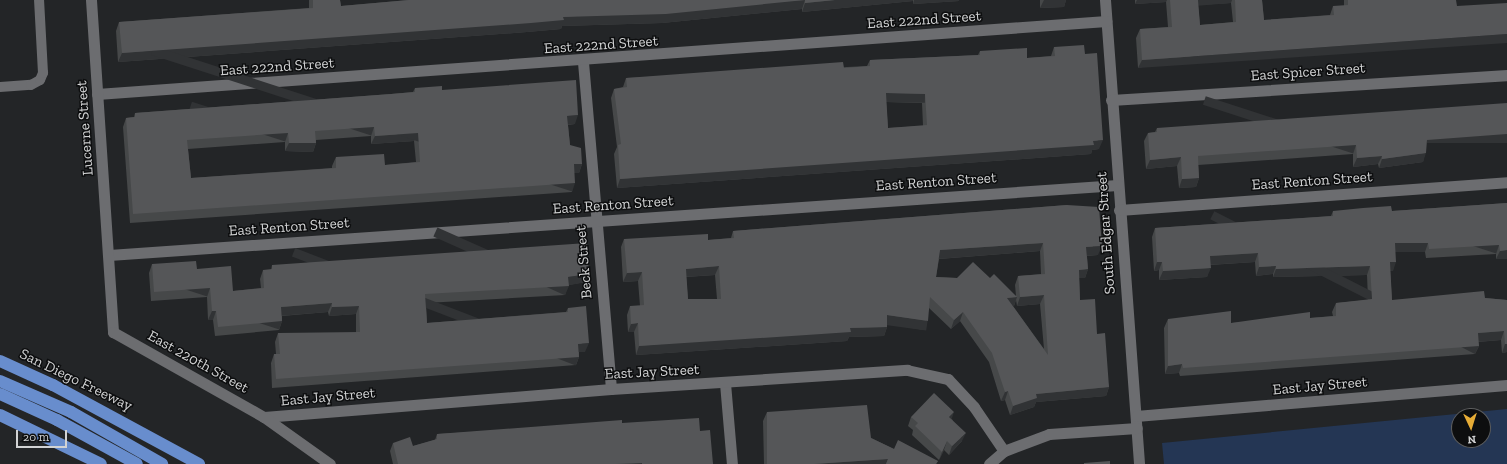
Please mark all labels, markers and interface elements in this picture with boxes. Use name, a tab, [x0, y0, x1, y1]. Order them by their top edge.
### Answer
street label: East 222nd Street	[866, 7, 982, 33]
street label: East 222nd Street	[543, 32, 659, 58]
street label: East 222nd Street	[219, 54, 335, 80]
street label: East Spicer Street	[1250, 59, 1366, 85]
street label: Lucerne Street	[73, 80, 97, 176]
street label: East Renton Street	[1251, 168, 1373, 194]
street label: East Renton Street	[875, 169, 997, 195]
street label: South Edgar Street	[1093, 171, 1119, 295]
street label: East Renton Street	[552, 192, 674, 218]
street label: East Renton Street	[228, 214, 350, 240]
street label: Beck Street	[572, 224, 596, 300]
street label: East 220th Street	[144, 327, 252, 397]
street label: San Diego Freeway	[17, 345, 135, 415]
street label: East Jay Street	[604, 361, 700, 383]
street label: East Jay Street	[1272, 373, 1368, 399]
street label: East Jay Street	[280, 384, 376, 410]
north arrow	[1451, 408, 1491, 448]
scale bar	[18, 422, 69, 448]
text: 20 m	[23, 430, 49, 444]
text: N	[1467, 433, 1476, 446]

